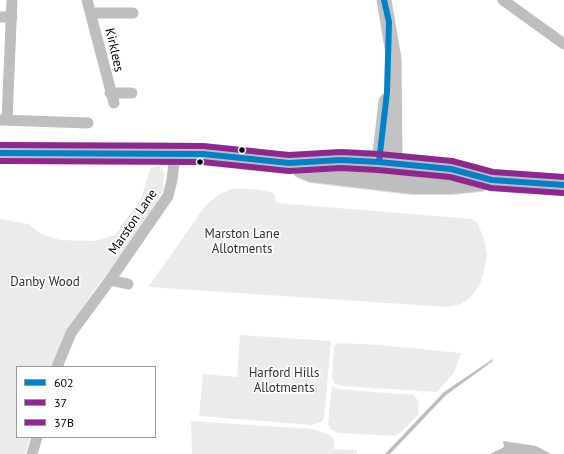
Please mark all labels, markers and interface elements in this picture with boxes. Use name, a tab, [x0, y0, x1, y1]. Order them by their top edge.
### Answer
street label: Kirklees	[101, 27, 127, 73]
unlabelled marker	[237, 145, 247, 155]
unlabelled marker	[195, 157, 205, 167]
street label: Marston Lane	[106, 187, 160, 257]
park label: Marston Lane Allotments	[204, 226, 280, 257]
park label: Danby Wood	[10, 274, 80, 290]
park label: Harford Hills Allotments	[249, 365, 319, 396]
legend	[16, 366, 156, 438]
text: 602	[54, 375, 74, 390]
text: 37	[54, 395, 67, 410]
text: 37B	[54, 415, 74, 430]

